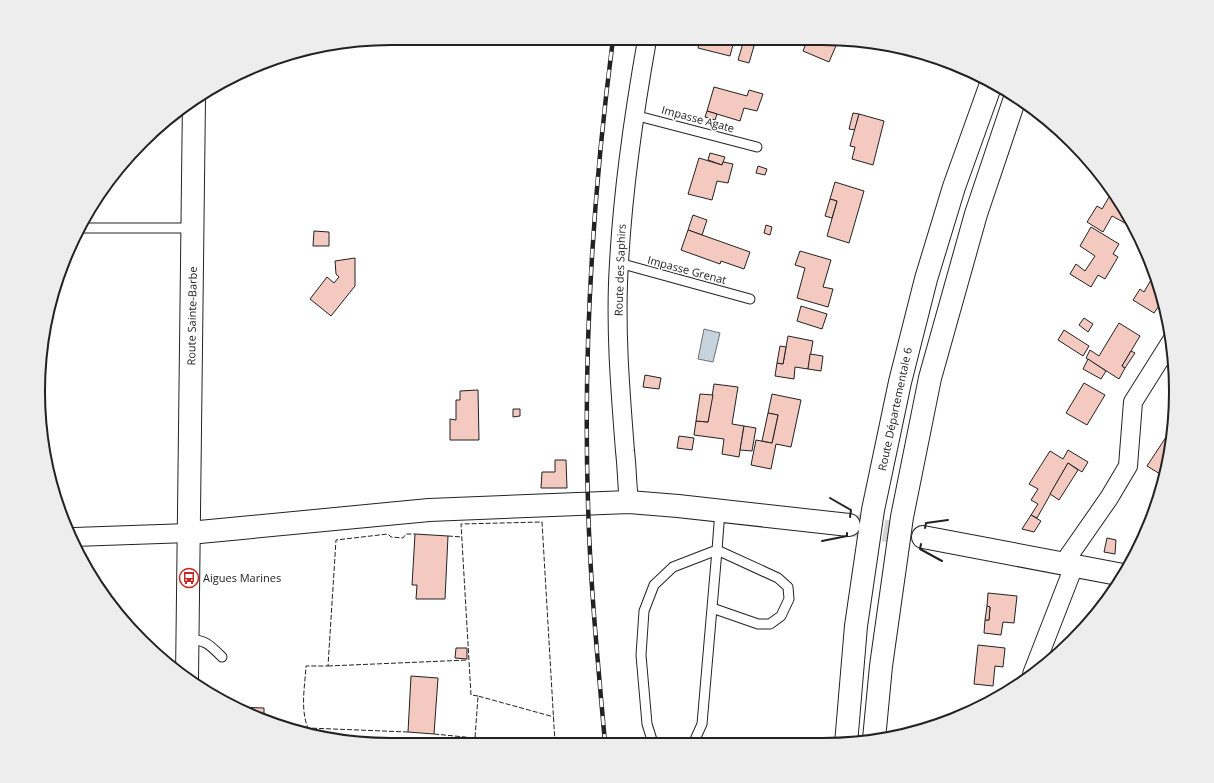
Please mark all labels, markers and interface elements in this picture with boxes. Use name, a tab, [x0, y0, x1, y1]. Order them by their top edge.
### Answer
street label: Impasse Agate	[660, 102, 736, 135]
street label: Route des Saphirs	[610, 224, 629, 316]
street label: Impasse Grenat	[646, 252, 728, 287]
street label: Route Sainte-Barbe	[183, 266, 200, 366]
street label: Route Départementale 6	[874, 346, 915, 472]
bus stop icon: Aigues Marines	[178, 567, 200, 589]
place label: Aigues Marines	[203, 570, 281, 585]

